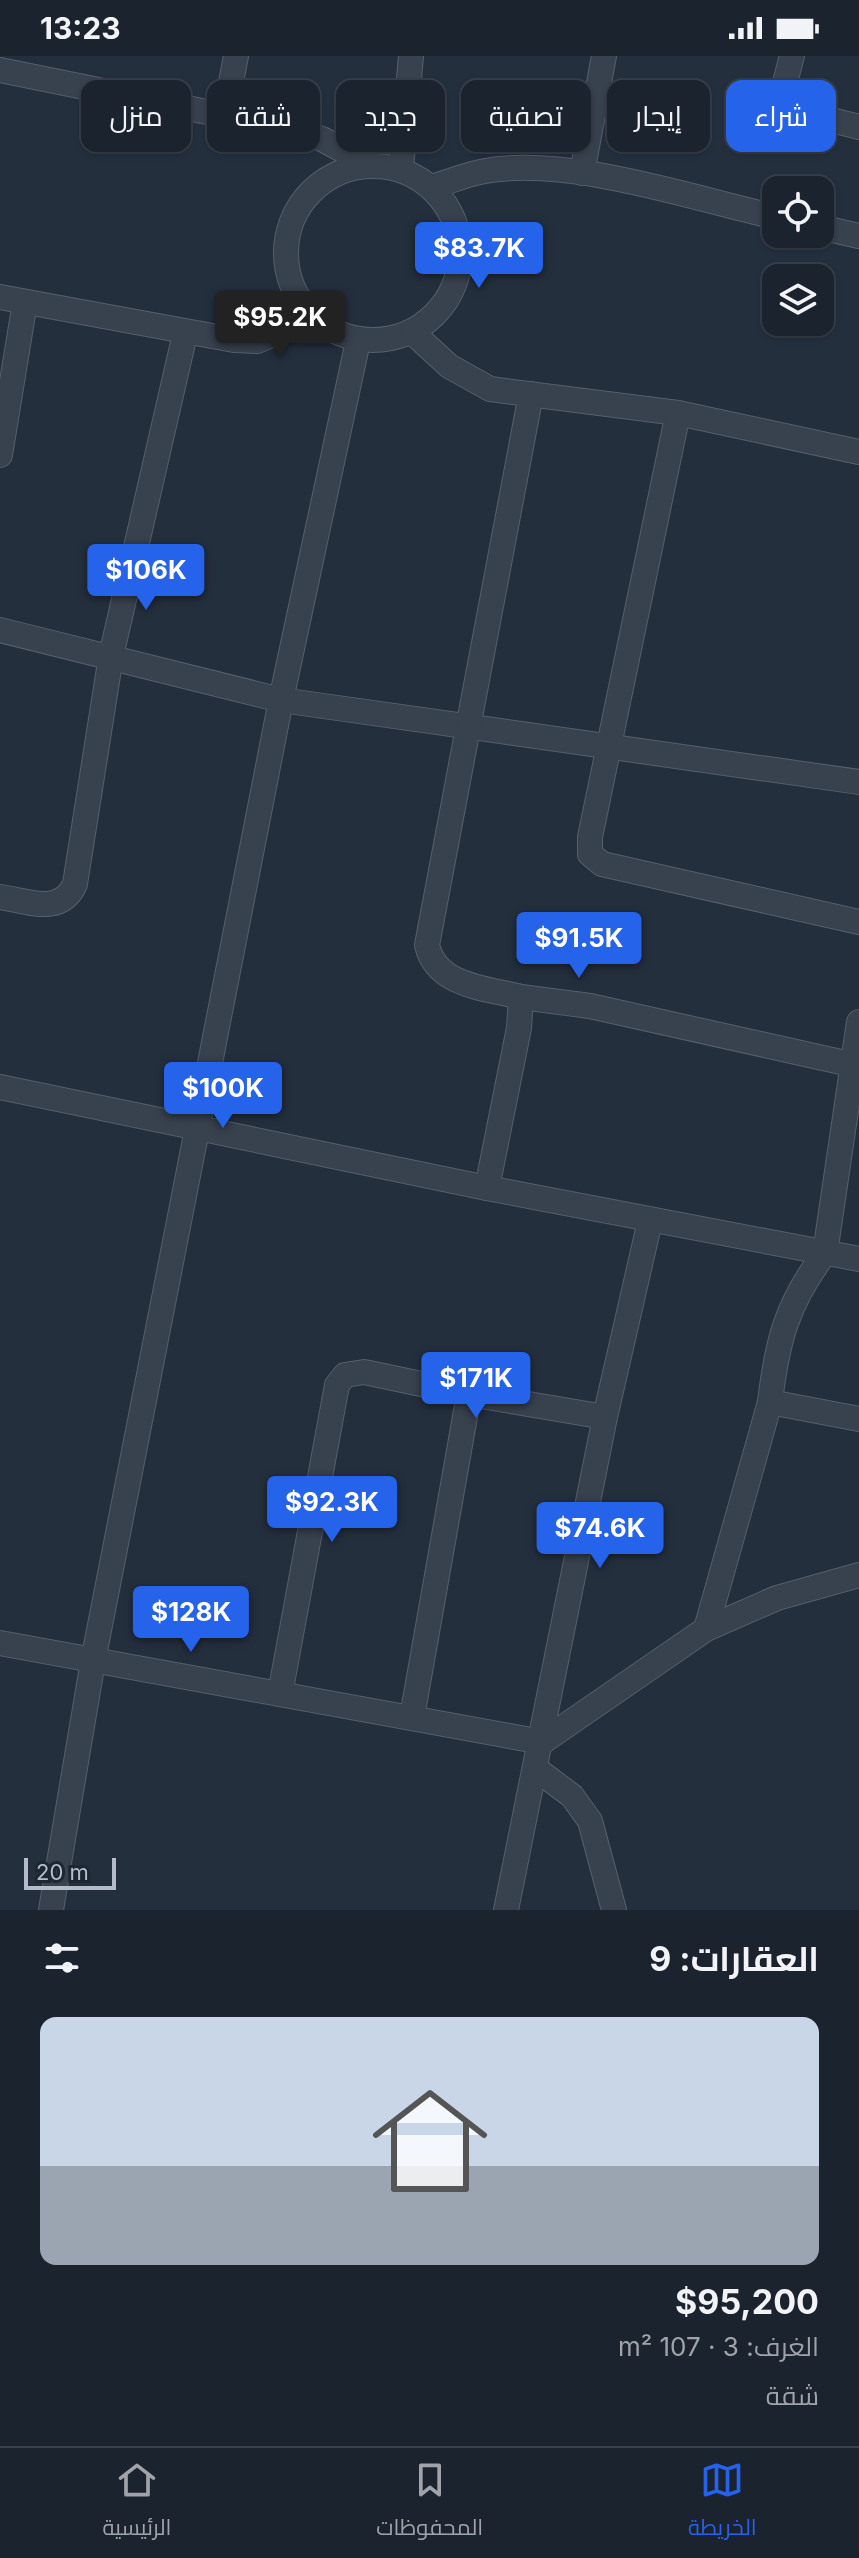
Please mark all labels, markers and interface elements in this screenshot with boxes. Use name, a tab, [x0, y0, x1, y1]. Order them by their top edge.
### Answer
text: 13:23	[40, 10, 121, 46]
chip: منزل	[81, 80, 191, 152]
chip: شقة	[207, 80, 320, 152]
chip: جديد	[336, 80, 445, 152]
chip: تصفية	[461, 80, 591, 152]
chip: إيجار	[607, 80, 710, 152]
chip: شراء	[726, 80, 836, 152]
map controls	[762, 176, 834, 336]
button: locate	[762, 176, 834, 248]
pin: $83.7K	[414, 222, 544, 290]
text: $83.7K	[433, 232, 525, 263]
button: layers	[762, 264, 834, 336]
pin: $95.2K	[215, 291, 345, 359]
text: $95.2K	[233, 301, 327, 332]
pin: $106K	[90, 544, 202, 612]
text: $106K	[105, 554, 187, 585]
pin: $91.5K	[514, 912, 644, 980]
text: $91.5K	[535, 922, 623, 953]
pin: $100K	[167, 1062, 279, 1130]
text: $100K	[182, 1072, 264, 1103]
pin: $171K	[420, 1352, 532, 1420]
text: $171K	[439, 1362, 513, 1393]
pin: $92.3K	[267, 1476, 397, 1544]
text: $92.3K	[285, 1486, 379, 1517]
pin: $74.6K	[535, 1502, 665, 1570]
text: $74.6K	[555, 1512, 645, 1543]
pin: $128K	[135, 1586, 247, 1654]
text: $128K	[151, 1596, 231, 1627]
scale bar	[24, 1854, 116, 1890]
text: 20 m	[36, 1859, 89, 1885]
icon: filters	[40, 1936, 84, 1980]
text: العقارات: 9	[649, 1938, 819, 1979]
icon: home	[358, 2069, 502, 2213]
text: $95,200	[675, 2281, 819, 2322]
text: الغرف: 3 · 107 m²	[618, 2331, 819, 2362]
text: شقة	[766, 2380, 819, 2411]
tab: الرئيسية	[102, 2458, 171, 2548]
tab: المحفوظات	[376, 2458, 483, 2548]
tab: الخريطة	[688, 2458, 757, 2548]

